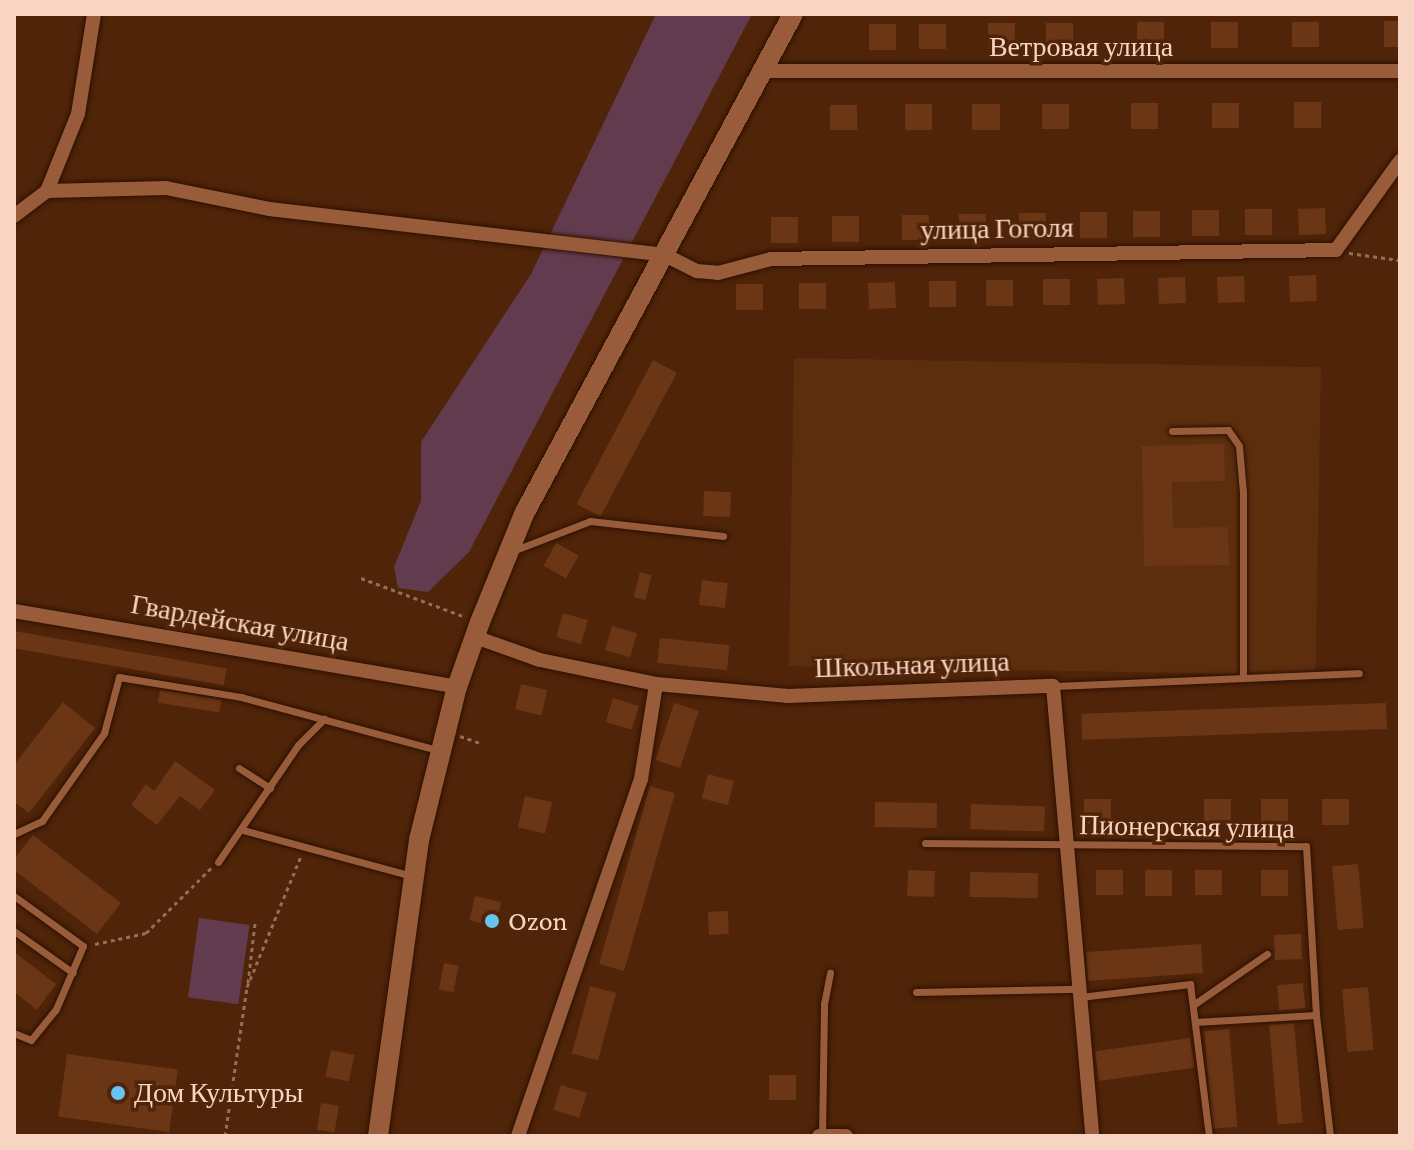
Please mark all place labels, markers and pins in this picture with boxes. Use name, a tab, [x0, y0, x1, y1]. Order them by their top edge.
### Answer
place label: Ozon	[508, 904, 568, 938]
marker: Ozon	[483, 912, 501, 930]
place label: Дом Культуры	[134, 1076, 303, 1110]
marker: Дом Культуры	[109, 1084, 127, 1102]

